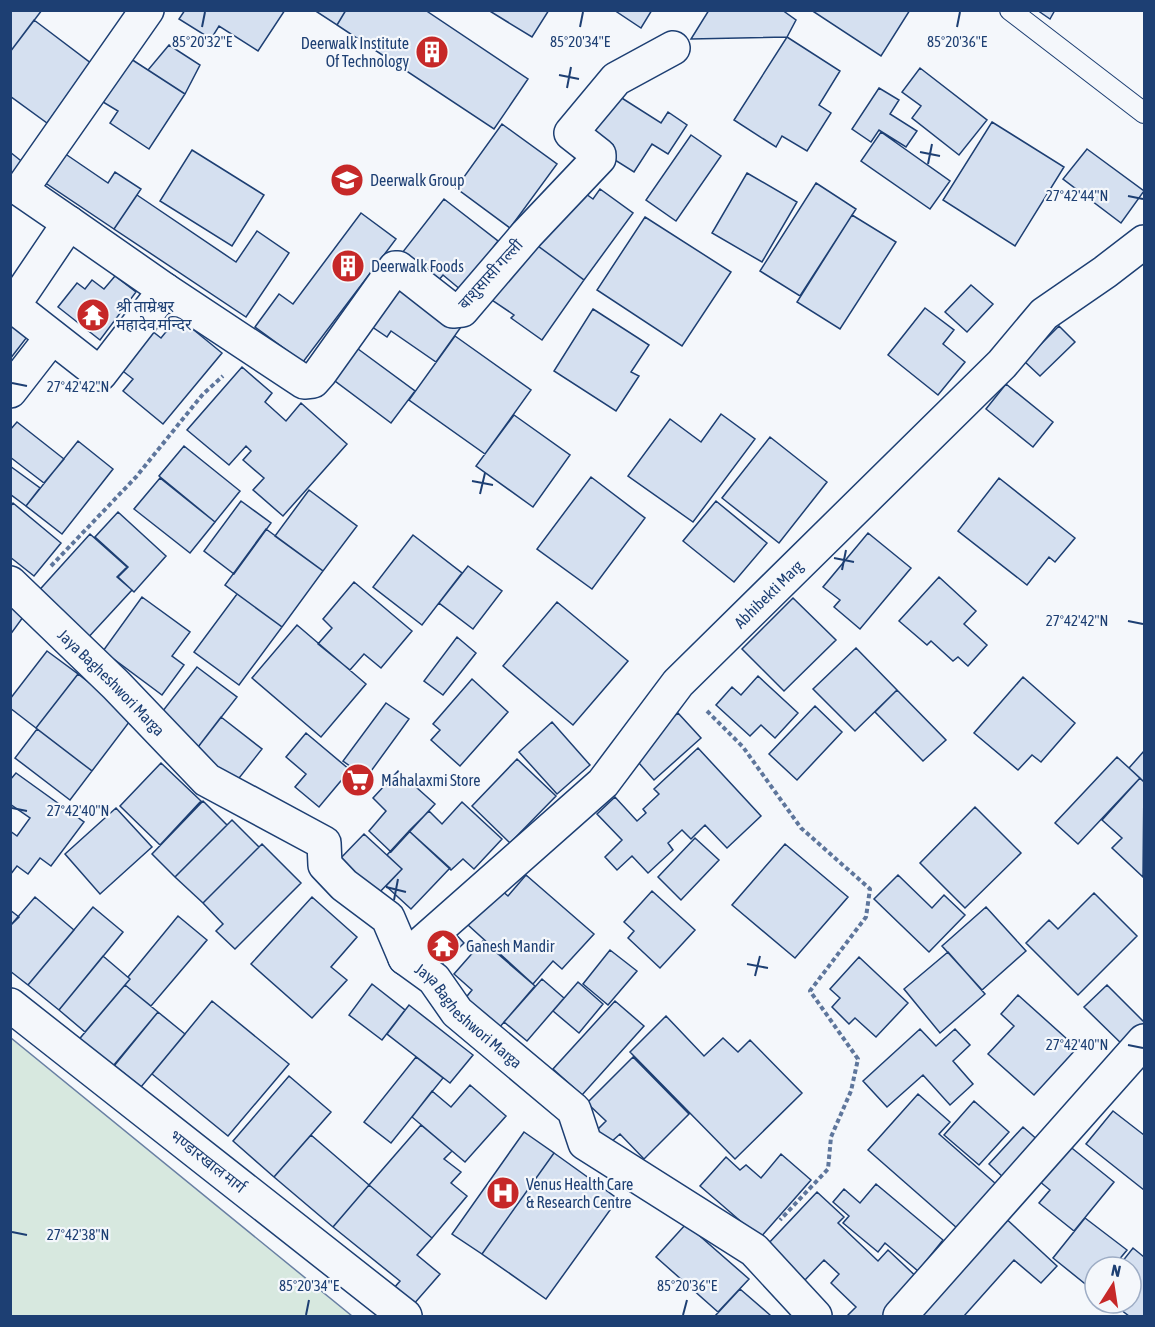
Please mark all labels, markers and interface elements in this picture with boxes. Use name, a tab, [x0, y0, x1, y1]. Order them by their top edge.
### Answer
text: 85°20'32"E	[172, 33, 233, 50]
text: 85°20'34"E	[550, 33, 611, 50]
text: 85°20'36"E	[927, 33, 988, 50]
place label: Deerwalk Institute Of Technology	[301, 34, 409, 71]
building icon: Deerwalk Institute Of Technology	[414, 34, 450, 70]
school or university icon: Deerwalk Group	[329, 162, 365, 198]
place label: Deerwalk Group	[370, 171, 464, 190]
text: 27°42'44"N	[1046, 187, 1108, 204]
street label: बाशुसासी गल्ली	[454, 235, 528, 314]
building icon: Deerwalk Foods	[330, 248, 366, 284]
place label: Deerwalk Foods	[371, 257, 464, 275]
temple icon: श्री ताम्रेश्वर महादेव मन्दिर	[75, 297, 111, 333]
place label: श्री ताम्रेश्वर महादेव मन्दिर	[116, 297, 192, 333]
text: 27°42'42"N	[47, 378, 109, 395]
street label: Abhibekti Marg	[730, 556, 807, 632]
text: 27°42'42"N	[1046, 612, 1108, 629]
street label: Jaya Bagheshwori Marga	[55, 625, 168, 739]
supermarket icon: Mahalaxmi Store	[340, 762, 376, 798]
place label: Mahalaxmi Store	[381, 771, 481, 789]
text: 27°42'40"N	[47, 802, 109, 819]
temple icon: Ganesh Mandir	[425, 928, 461, 964]
place label: Ganesh Mandir	[466, 937, 555, 955]
street label: Jaya Bagheshwori Marga	[412, 959, 526, 1071]
text: 27°42'40"N	[1046, 1036, 1108, 1053]
street label: भण्डारखाल मार्ग	[167, 1126, 250, 1197]
hospital icon: Venus Health Care & Research Centre	[485, 1175, 521, 1211]
place label: Venus Health Care & Research Centre	[526, 1175, 633, 1211]
text: 27°42'38"N	[47, 1226, 109, 1243]
north arrow	[1083, 1255, 1143, 1315]
text: N	[1110, 1261, 1123, 1280]
text: 85°20'34"E	[279, 1277, 340, 1294]
text: 85°20'36"E	[657, 1277, 718, 1294]

